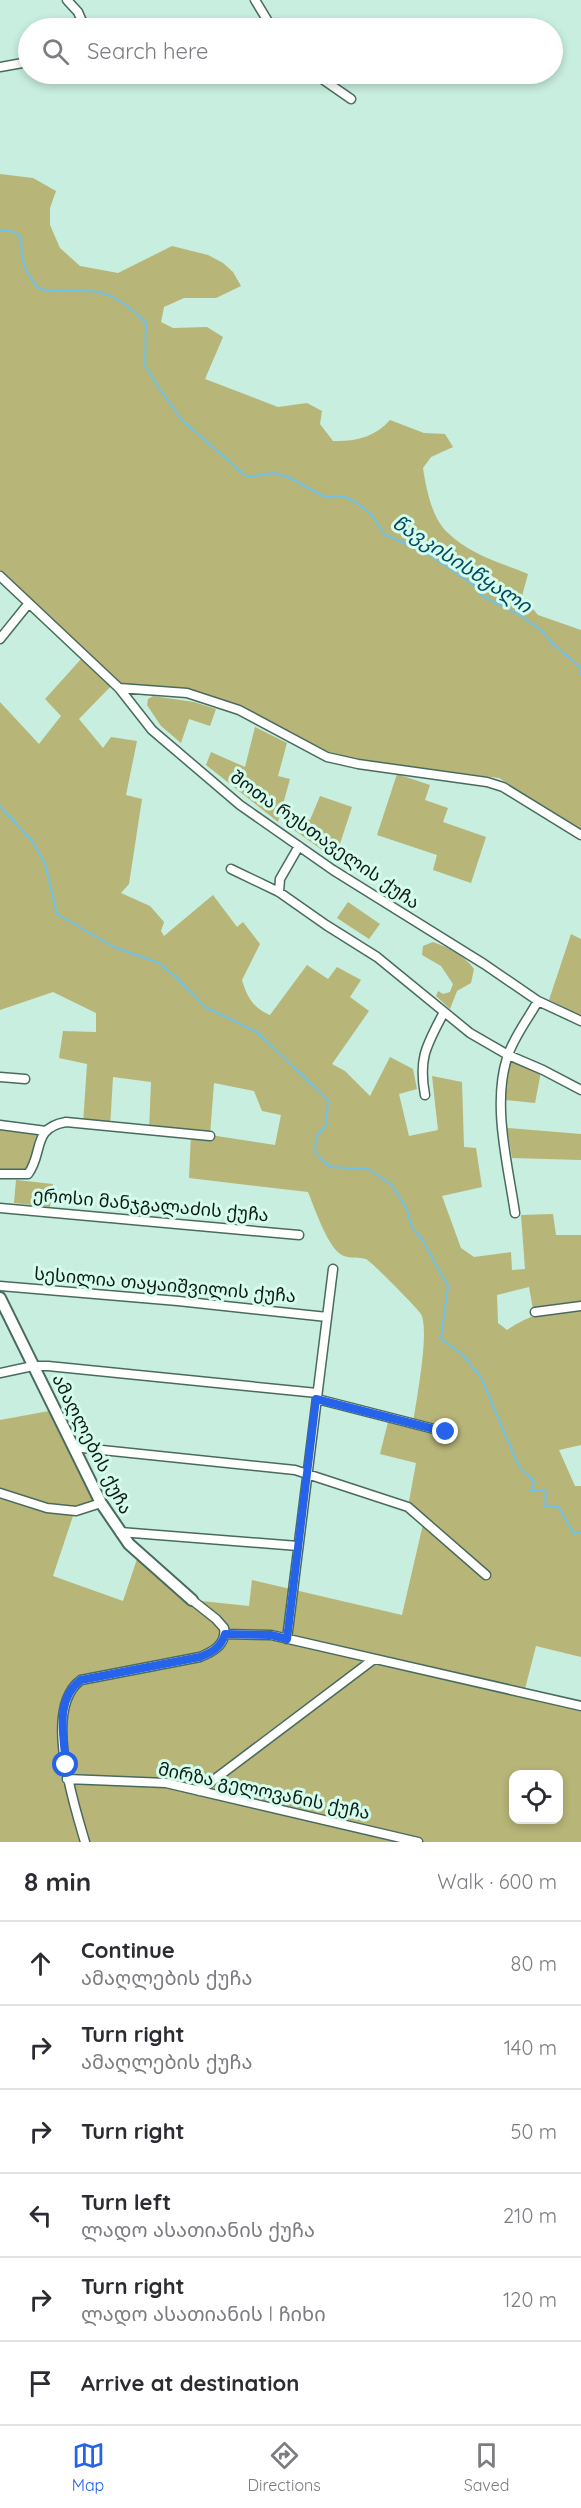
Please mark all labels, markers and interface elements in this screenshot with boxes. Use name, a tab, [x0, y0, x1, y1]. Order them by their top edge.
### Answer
search box	[18, 18, 563, 84]
icon: search	[39, 35, 72, 68]
text: Search here	[87, 37, 208, 65]
water label: წავკისისწყალი	[388, 509, 538, 619]
street label: შოთა რუსთაველის ქუჩა	[226, 765, 424, 914]
street label: ეროსი მანჯგალაძის ქუჩა	[32, 1183, 270, 1226]
street label: სესილია თაყაიშვილის ქუჩა	[33, 1262, 297, 1307]
street label: ამაღლების ქუჩა	[47, 1370, 138, 1518]
route end	[432, 1418, 458, 1444]
route start	[52, 1751, 78, 1777]
street label: მირზა გელოვანის ქუჩა	[156, 1757, 372, 1824]
map controls	[509, 1770, 563, 1824]
button: locate	[509, 1770, 563, 1824]
text: 8 min	[24, 1865, 91, 1898]
text: Walk · 600 m	[437, 1869, 557, 1894]
text: Continue	[81, 1936, 175, 1964]
icon: ahead	[24, 1947, 57, 1980]
text: 80 m	[511, 1951, 557, 1976]
text: ამაღლების ქუჩა	[81, 1965, 252, 1990]
text: Turn right	[81, 2020, 185, 2048]
icon: right	[24, 2031, 57, 2064]
text: 140 m	[504, 2035, 557, 2060]
text: ამაღლების ქუჩა	[81, 2049, 252, 2074]
icon: right	[24, 2115, 57, 2148]
text: Turn right	[81, 2117, 185, 2145]
text: 50 m	[511, 2119, 557, 2144]
text: Turn left	[81, 2188, 171, 2216]
icon: left	[24, 2199, 57, 2232]
text: 210 m	[503, 2203, 557, 2228]
text: ლადო ასათიანის ქუჩა	[81, 2217, 315, 2242]
text: Turn right	[81, 2272, 185, 2300]
icon: right	[24, 2283, 57, 2316]
text: 120 m	[503, 2287, 557, 2312]
text: ლადო ასათიანის I ჩიხი	[81, 2301, 326, 2326]
icon: arrive	[24, 2367, 57, 2400]
text: Arrive at destination	[81, 2369, 299, 2397]
tab: Map	[72, 2439, 105, 2495]
tab: Directions	[248, 2439, 321, 2495]
tab: Saved	[464, 2439, 509, 2495]

